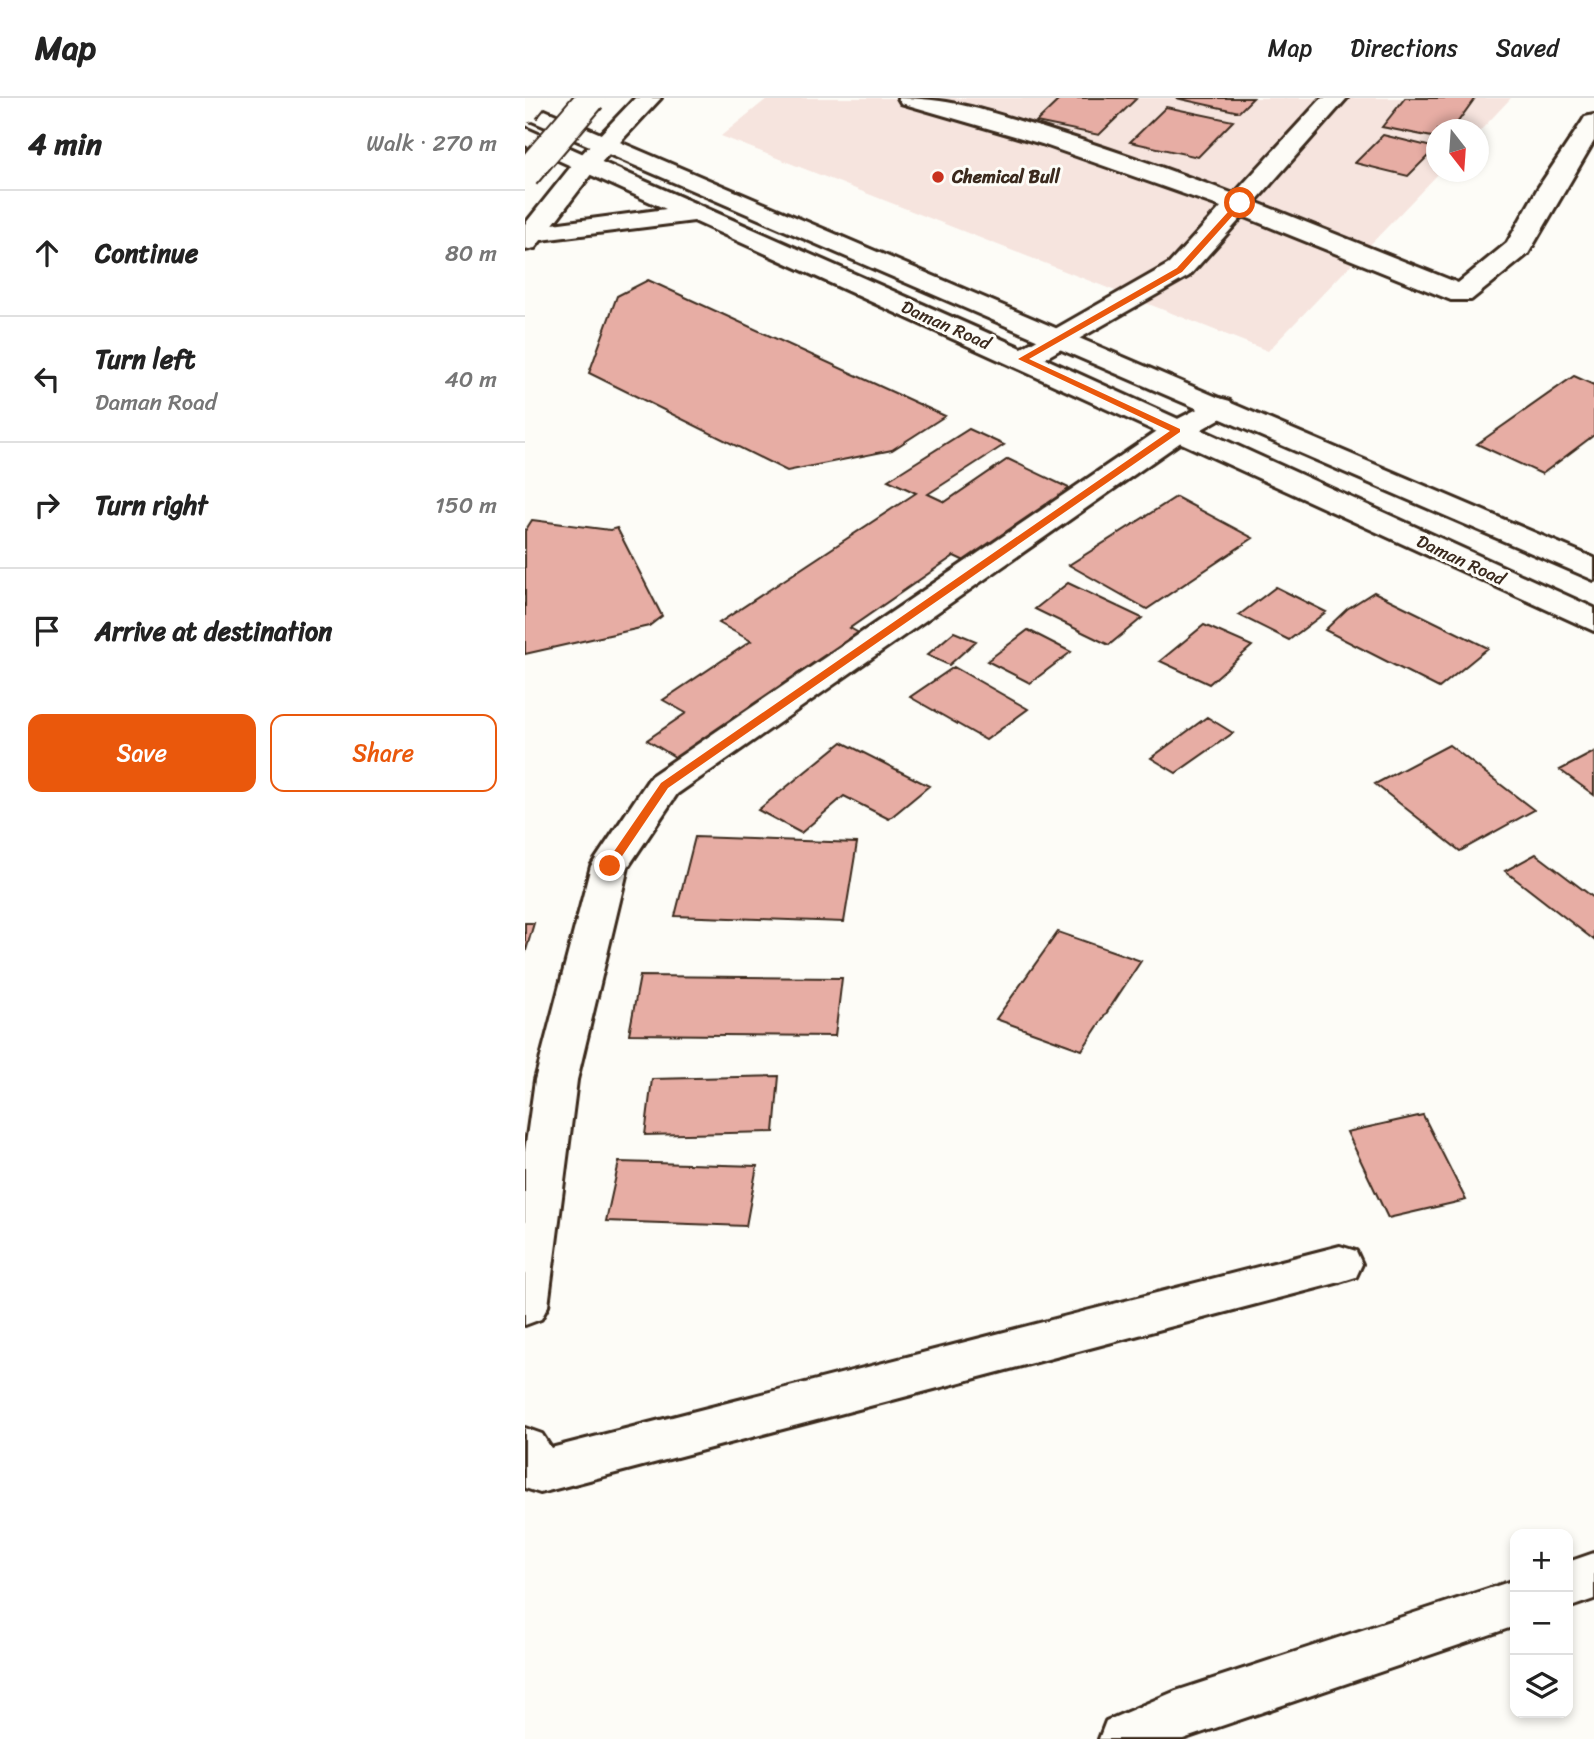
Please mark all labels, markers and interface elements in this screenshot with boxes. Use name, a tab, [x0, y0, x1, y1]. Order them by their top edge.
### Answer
text: Map	[35, 19, 96, 77]
text: Map	[1268, 27, 1312, 69]
text: Directions	[1350, 27, 1458, 69]
text: Saved	[1496, 27, 1559, 69]
text: 4 min	[28, 117, 102, 171]
north arrow	[1426, 119, 1489, 182]
text: Walk · 270 m	[366, 123, 497, 164]
place label: Chemical Bull	[951, 161, 1061, 193]
marker: Chemical Bull	[930, 169, 946, 185]
route start	[1224, 187, 1255, 218]
text: Continue	[95, 230, 198, 276]
text: 80 m	[445, 233, 497, 274]
icon: ahead	[28, 234, 66, 272]
street label: Daman Road	[896, 291, 997, 360]
text: Turn left	[95, 336, 195, 382]
text: 40 m	[444, 359, 497, 400]
icon: left	[28, 360, 66, 398]
text: Daman Road	[95, 382, 217, 423]
text: Turn right	[95, 482, 208, 528]
text: 150 m	[435, 485, 497, 526]
icon: right	[28, 486, 66, 524]
street label: Daman Road	[1411, 525, 1512, 595]
text: Arrive at destination	[95, 608, 332, 654]
icon: arrive	[28, 612, 66, 650]
button: Save	[28, 714, 256, 792]
button: Share	[270, 714, 497, 792]
route end	[594, 850, 625, 881]
map controls	[1510, 1529, 1573, 1718]
button: +	[1510, 1529, 1573, 1592]
button: −	[1510, 1592, 1573, 1655]
button: layers	[1510, 1655, 1573, 1718]

